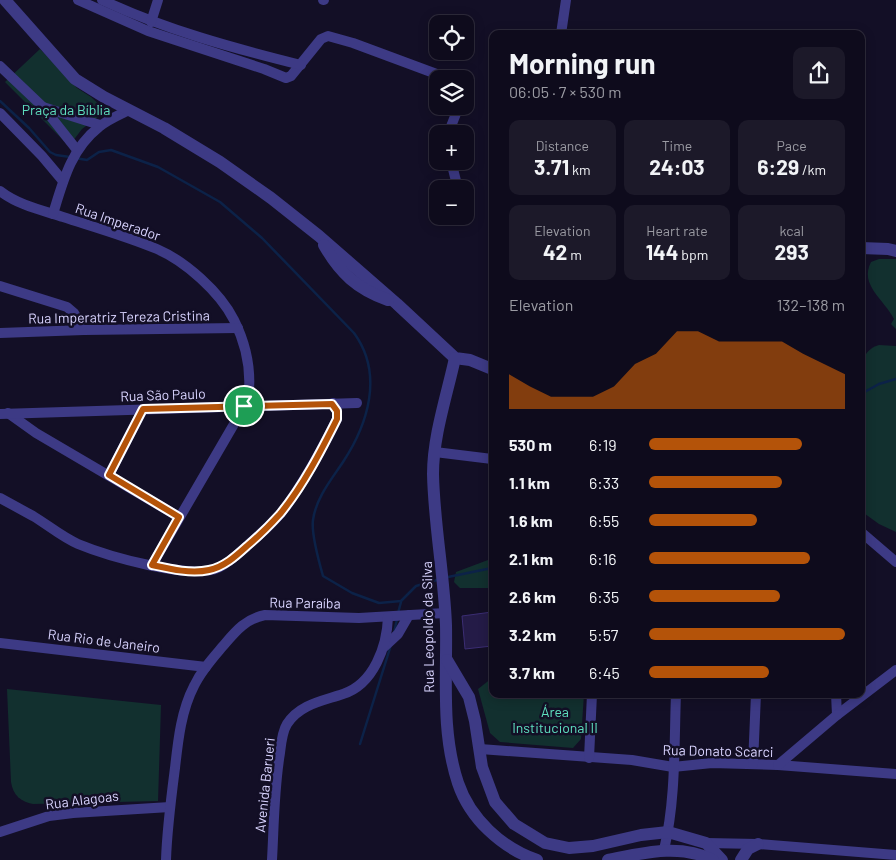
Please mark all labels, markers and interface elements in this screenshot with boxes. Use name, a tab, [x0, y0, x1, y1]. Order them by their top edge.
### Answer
map controls	[429, 15, 474, 225]
button: locate	[429, 15, 474, 60]
text: Morning run	[509, 46, 656, 80]
button: share	[793, 47, 845, 99]
button: layers	[429, 70, 474, 115]
text: 06:05 · 7 × 530 m	[509, 82, 621, 101]
park label: Praça da Bíblia	[22, 101, 110, 118]
button: +	[429, 125, 474, 170]
text: Distance	[536, 137, 589, 154]
text: Time	[662, 137, 692, 154]
text: Pace	[777, 137, 807, 154]
text: 3.71	[534, 154, 569, 179]
text: 24:03	[649, 154, 705, 179]
text: 6:29	[757, 154, 799, 179]
text: km	[569, 161, 591, 178]
text: /km	[799, 161, 826, 178]
button: −	[429, 180, 474, 225]
street label: Rua Imperador	[73, 199, 163, 244]
text: Elevation	[534, 222, 591, 239]
text: Heart rate	[646, 222, 708, 239]
text: kcal	[779, 222, 804, 239]
text: 42	[543, 239, 567, 264]
text: 144	[646, 239, 679, 264]
text: 293	[775, 239, 809, 264]
text: m	[567, 246, 582, 263]
text: bpm	[679, 246, 708, 263]
text: Elevation	[509, 295, 573, 314]
text: 132–138 m	[777, 295, 845, 314]
street label: Rua Imperatriz Tereza Cristina	[28, 306, 210, 327]
street label: Rua São Paulo	[120, 385, 206, 404]
pin	[223, 385, 265, 427]
icon: arrive	[230, 392, 258, 420]
text: 530 m	[509, 435, 552, 454]
text: 6:19	[589, 435, 617, 454]
text: 1.1 km	[509, 473, 550, 492]
text: 6:33	[589, 473, 619, 492]
text: 1.6 km	[509, 511, 553, 530]
text: 6:55	[589, 511, 619, 530]
text: 2.1 km	[509, 549, 553, 568]
text: 6:16	[589, 549, 617, 568]
street label: Rua Leopoldo da Silva	[418, 561, 437, 693]
text: 2.6 km	[509, 587, 556, 606]
text: 6:35	[589, 587, 619, 606]
street label: Rua Paraíba	[269, 593, 341, 612]
street label: Rua Rio de Janeiro	[47, 625, 161, 656]
text: 3.2 km	[509, 625, 556, 644]
text: 5:57	[589, 625, 618, 644]
text: 3.7 km	[509, 663, 555, 682]
text: 6:45	[589, 663, 620, 682]
park label: Área Institucional II	[512, 703, 598, 736]
street label: Avenida Barueri	[251, 737, 278, 833]
street label: Rua Donato Scarci	[662, 741, 774, 760]
street label: Rua Alagoas	[44, 787, 120, 812]

